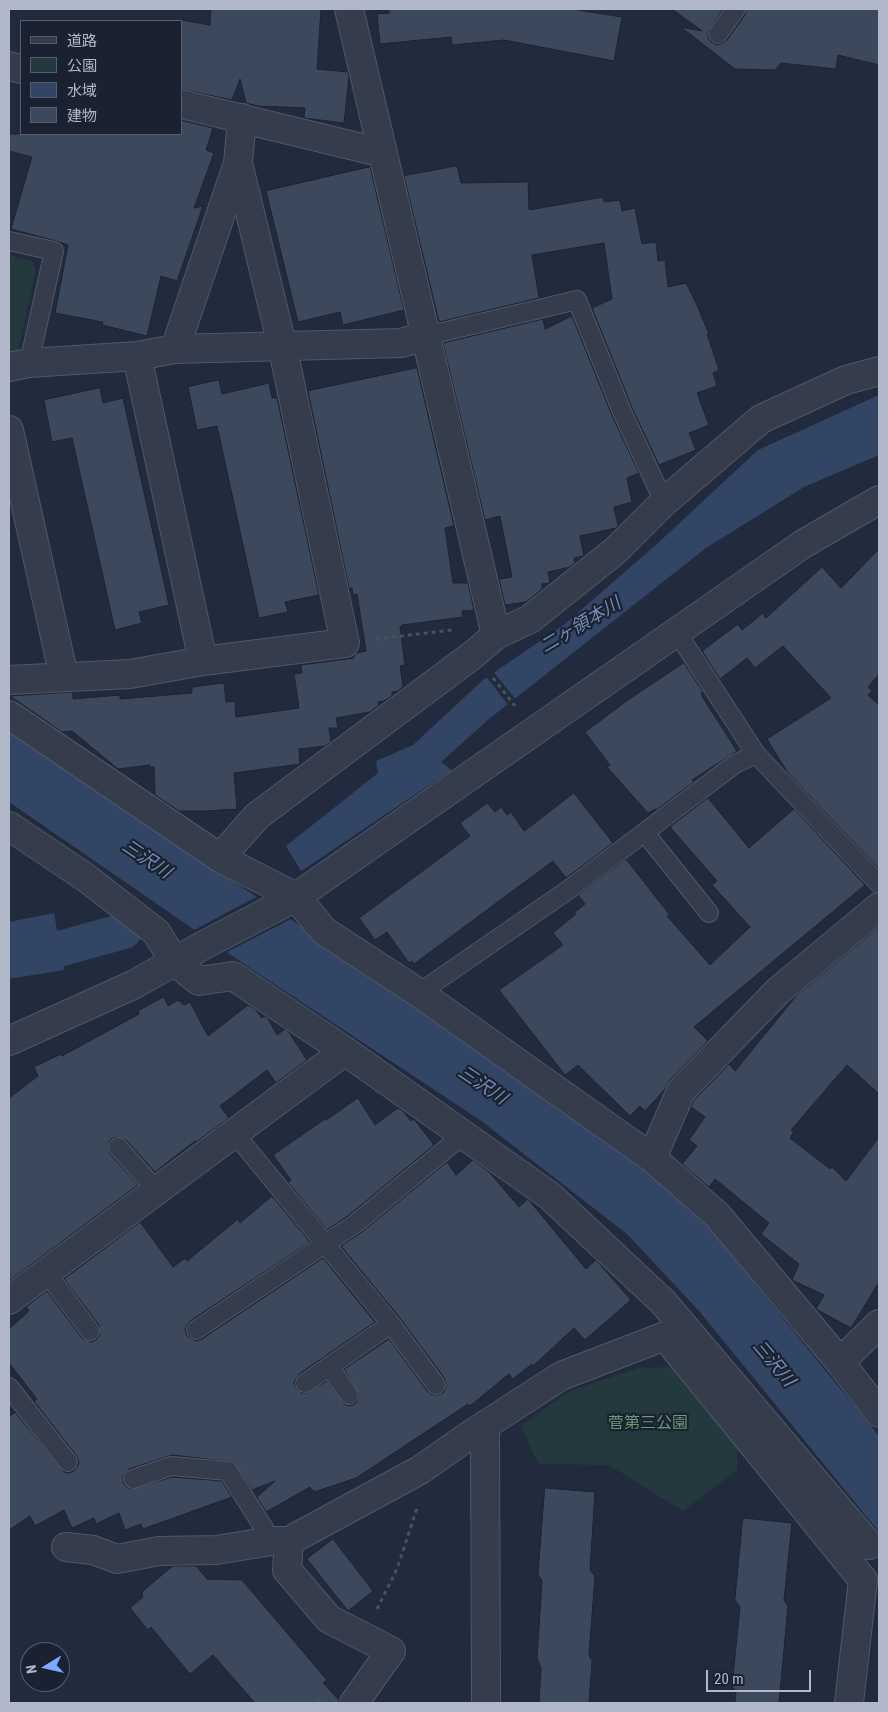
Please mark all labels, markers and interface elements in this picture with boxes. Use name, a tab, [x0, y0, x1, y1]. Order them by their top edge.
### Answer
legend	[20, 20, 182, 135]
text: 道路	[67, 32, 97, 50]
text: 公園	[67, 57, 97, 75]
text: 水域	[67, 82, 97, 100]
text: 建物	[67, 107, 97, 125]
water label: 二ヶ領本川	[537, 594, 625, 658]
water label: 三沢川	[118, 836, 174, 884]
water label: 三沢川	[454, 1062, 510, 1110]
water label: 三沢川	[747, 1336, 799, 1392]
park label: 菅第三公園	[608, 1414, 688, 1434]
north arrow	[20, 1642, 70, 1692]
scale bar	[708, 1660, 813, 1692]
text: N	[23, 1664, 40, 1675]
text: 20 m	[714, 1670, 744, 1688]

